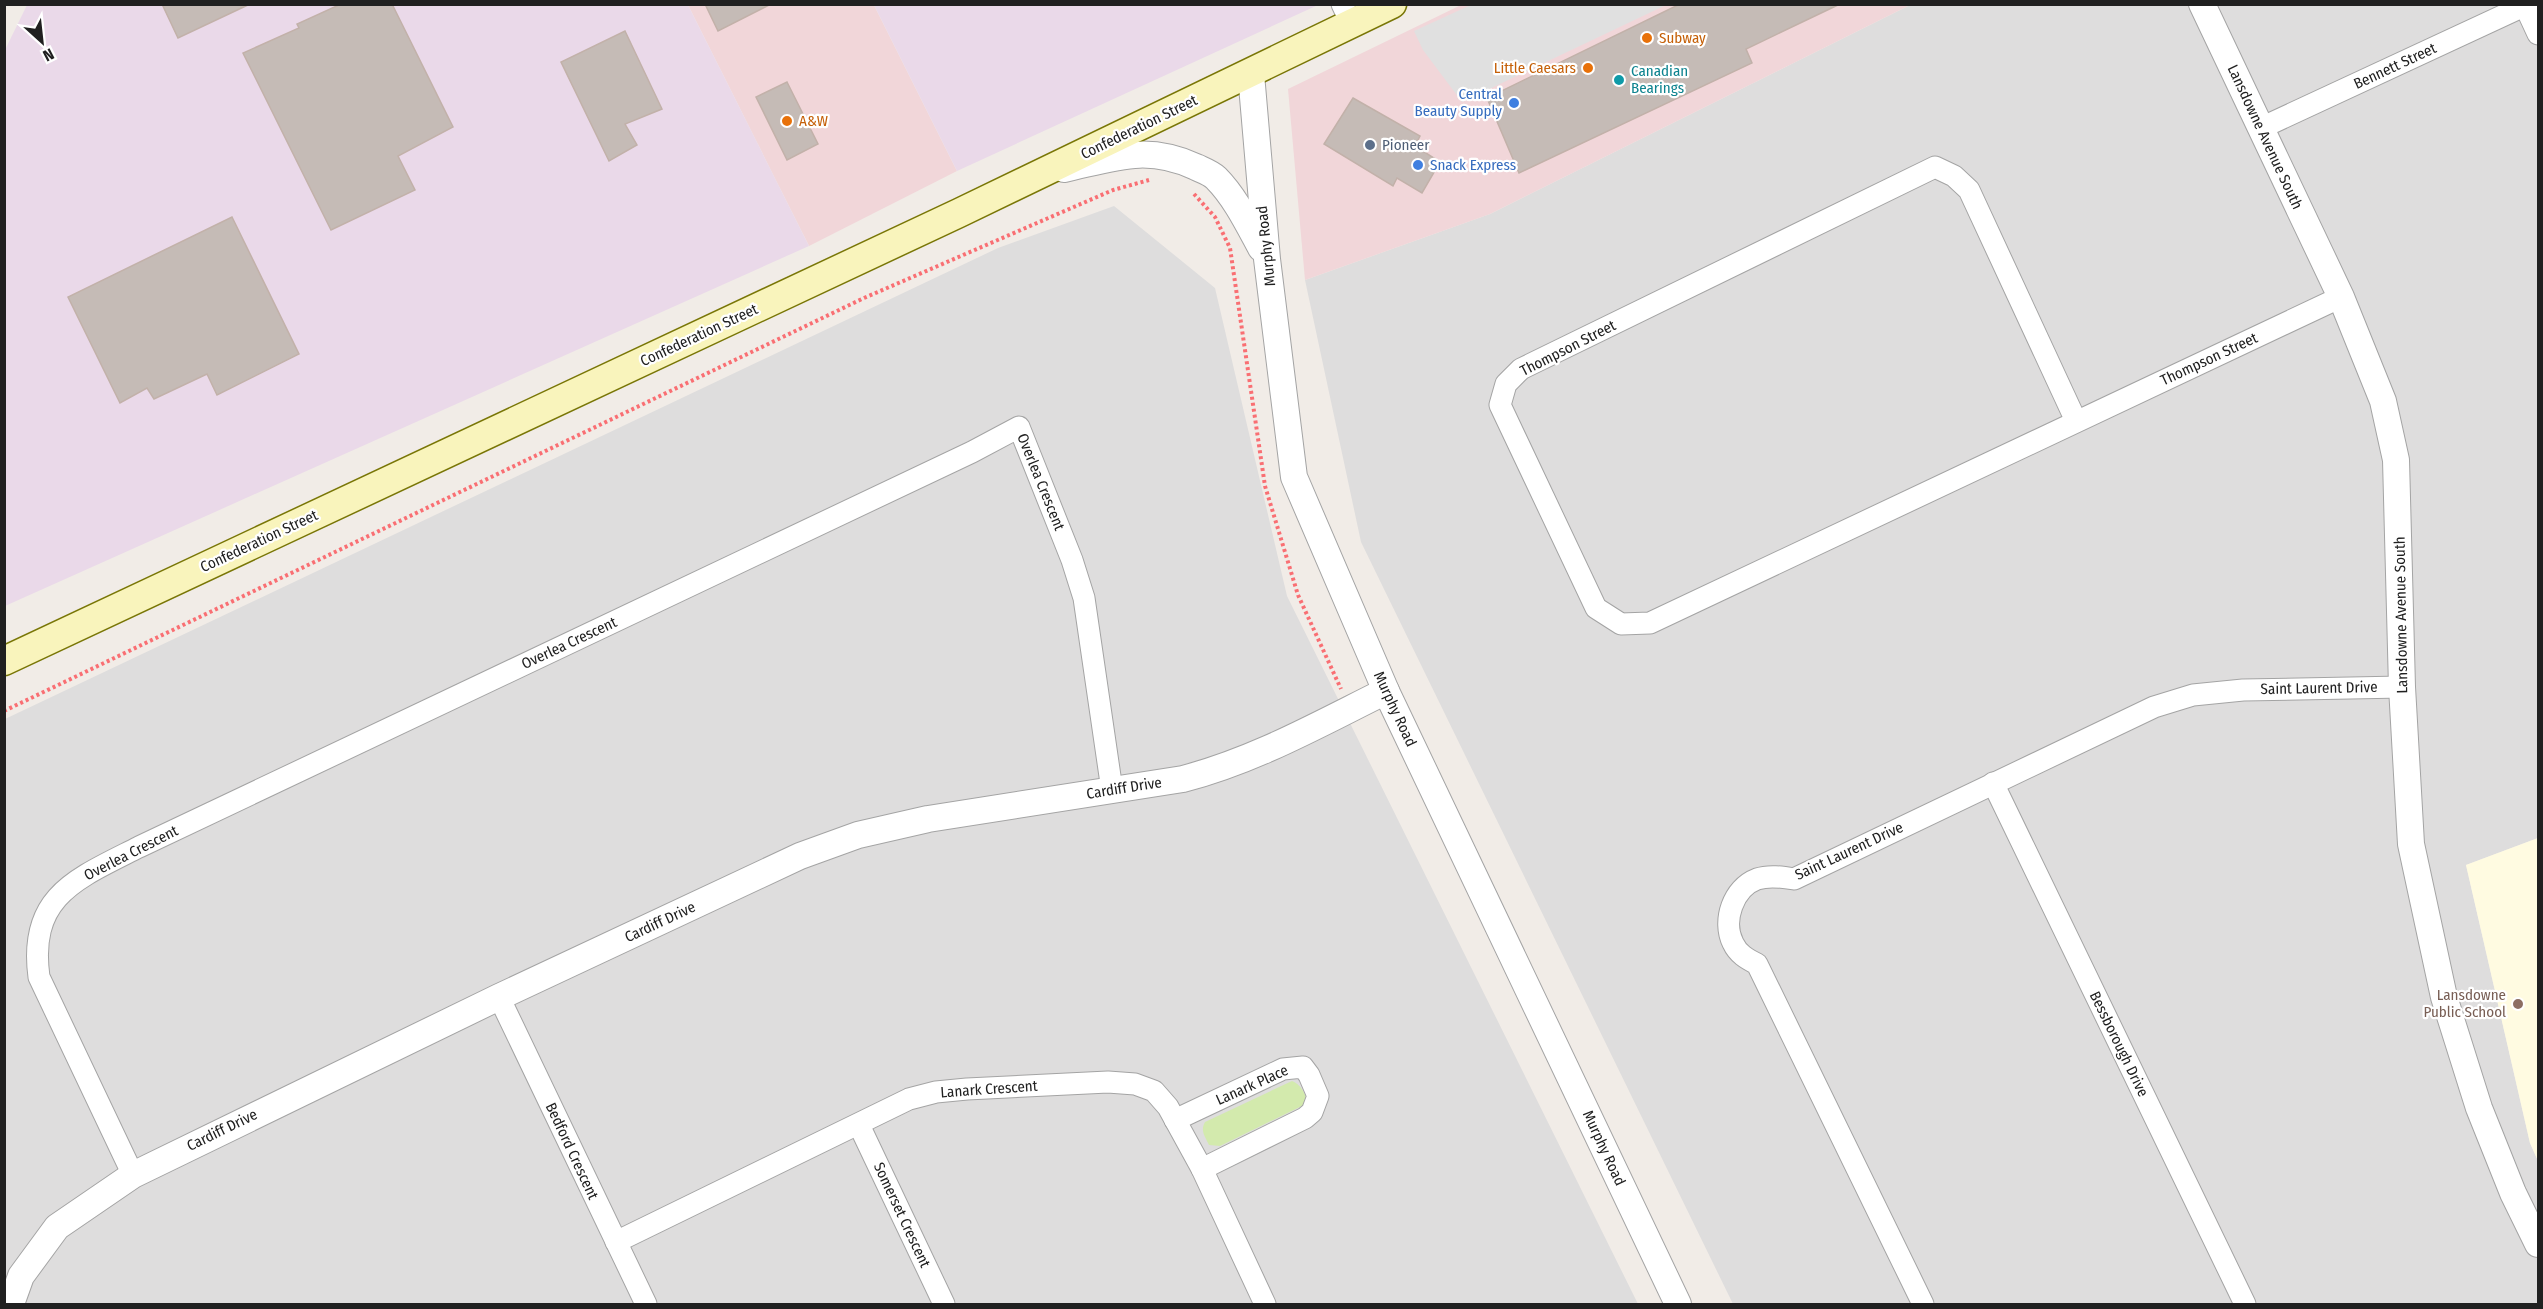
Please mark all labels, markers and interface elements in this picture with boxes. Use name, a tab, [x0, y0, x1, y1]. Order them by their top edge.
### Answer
north arrow	[12, 12, 72, 72]
place label: Subway	[1659, 29, 1706, 47]
marker: Subway	[1640, 31, 1654, 45]
street label: Bennett Street	[2351, 39, 2439, 93]
text: N	[40, 44, 57, 66]
place label: Little Caesars	[1494, 59, 1576, 77]
marker: Little Caesars	[1581, 61, 1595, 75]
place label: Canadian Bearings	[1631, 62, 1688, 97]
street label: Lansdowne Avenue South	[2224, 62, 2306, 212]
marker: Canadian Bearings	[1612, 73, 1626, 87]
place label: Central Beauty Supply	[1415, 85, 1502, 120]
street label: Confederation Street	[1078, 91, 1200, 163]
marker: Central Beauty Supply	[1507, 96, 1521, 110]
place label: A&W	[799, 112, 828, 130]
marker: A&W	[780, 114, 794, 128]
place label: Pioneer	[1382, 136, 1430, 154]
marker: Pioneer	[1363, 138, 1377, 152]
place label: Snack Express	[1430, 156, 1516, 174]
marker: Snack Express	[1411, 158, 1425, 172]
street label: Murphy Road	[1253, 205, 1279, 287]
street label: Confederation Street	[637, 300, 761, 370]
street label: Thompson Street	[1517, 316, 1619, 380]
street label: Thompson Street	[2158, 329, 2260, 389]
street label: Overlea Crescent	[1013, 431, 1069, 533]
street label: Confederation Street	[197, 506, 321, 576]
street label: Lansdowne Avenue South	[2391, 536, 2411, 694]
street label: Overlea Crescent	[518, 613, 620, 673]
street label: Murphy Road	[1370, 669, 1420, 749]
street label: Saint Laurent Drive	[2260, 678, 2378, 698]
street label: Cardiff Drive	[1085, 773, 1163, 803]
street label: Saint Laurent Drive	[1792, 818, 1906, 884]
street label: Overlea Crescent	[81, 822, 181, 884]
street label: Cardiff Drive	[622, 898, 698, 946]
place label: Lansdowne Public School	[2423, 986, 2506, 1021]
street label: Bessborough Drive	[2086, 988, 2152, 1100]
marker: Lansdowne Public School	[2511, 997, 2525, 1011]
street label: Lanark Place	[1213, 1061, 1291, 1109]
street label: Lanark Crescent	[940, 1077, 1038, 1101]
street label: Bedford Crescent	[542, 1100, 602, 1202]
street label: Cardiff Drive	[184, 1105, 260, 1155]
street label: Murphy Road	[1579, 1108, 1629, 1188]
street label: Somerset Crescent	[870, 1160, 934, 1271]

